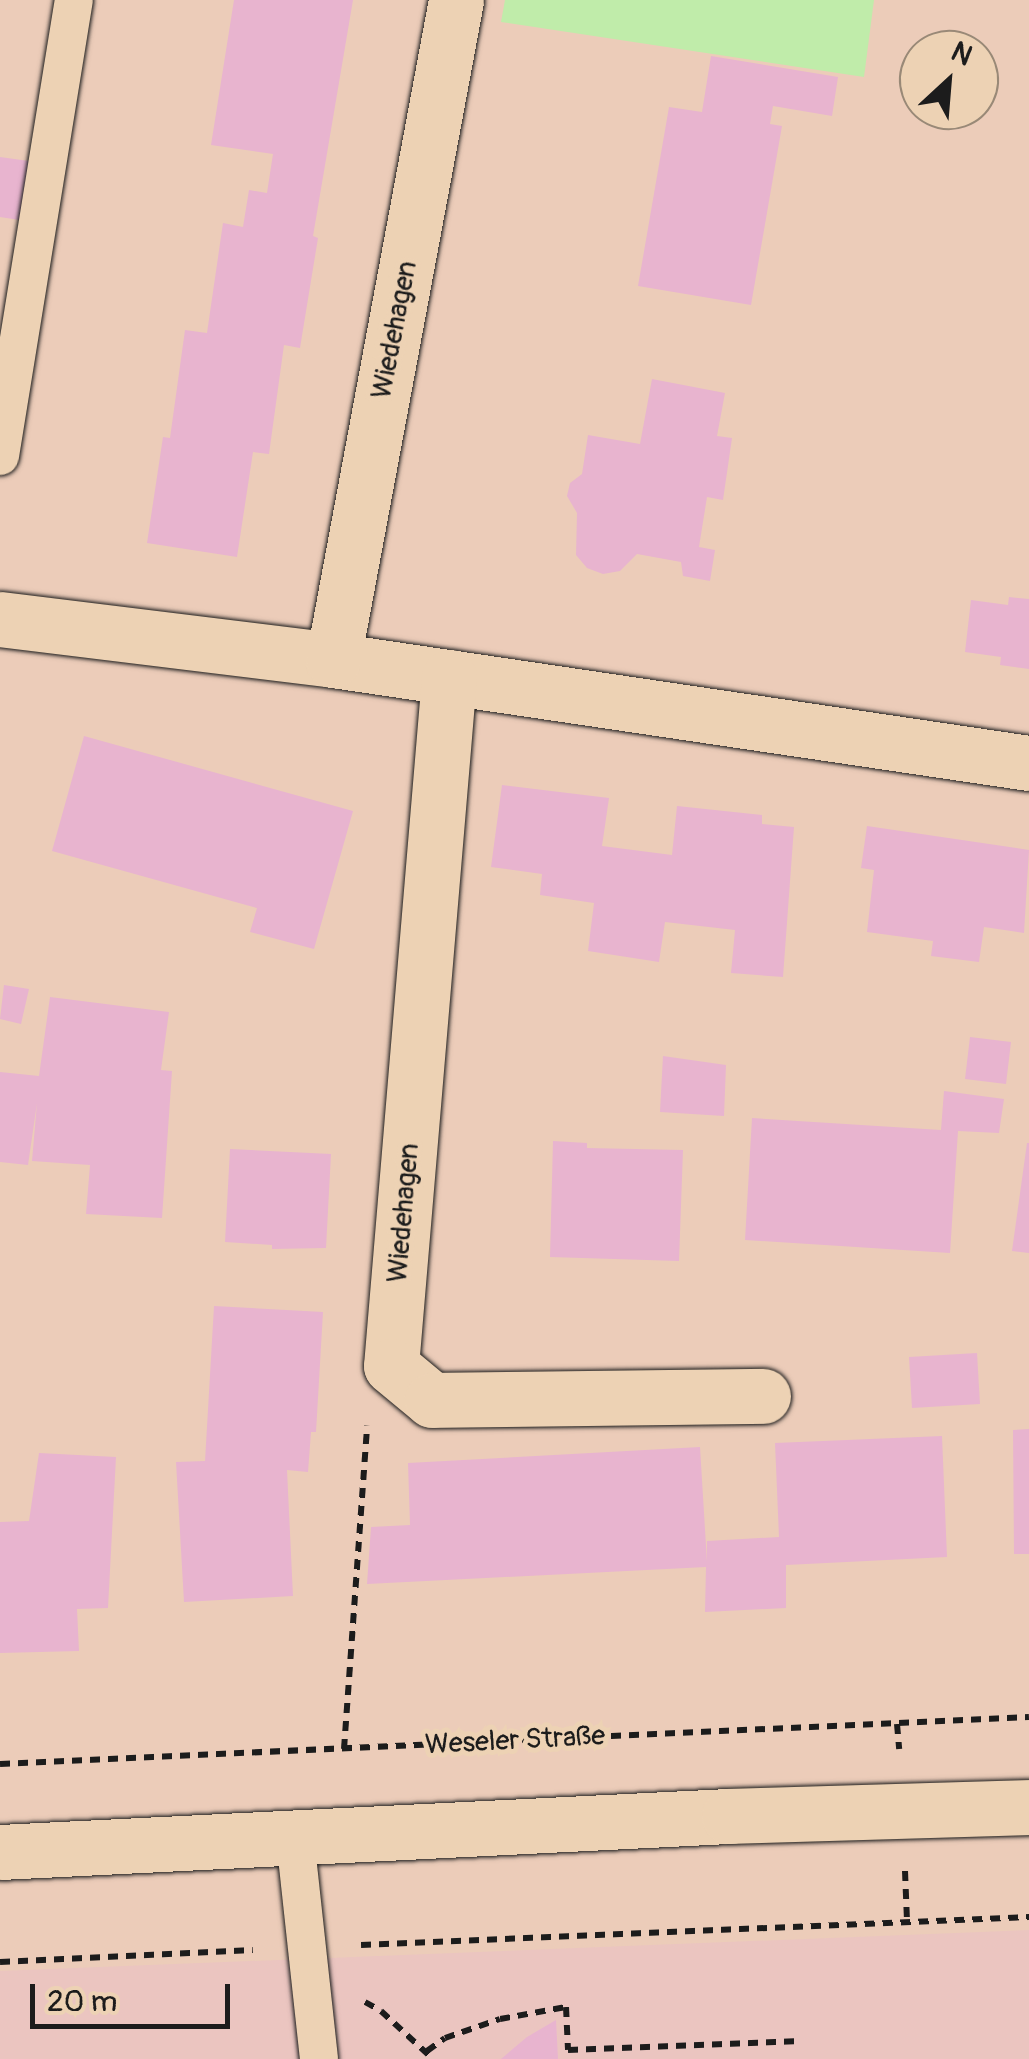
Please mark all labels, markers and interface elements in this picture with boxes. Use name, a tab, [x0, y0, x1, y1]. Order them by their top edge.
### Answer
north arrow	[899, 30, 999, 130]
text: N	[945, 35, 978, 74]
street label: Wiedehagen	[365, 258, 425, 402]
street label: Wiedehagen	[381, 1142, 427, 1284]
street label: Weseler Straße	[424, 1720, 606, 1762]
scale bar	[35, 1964, 235, 2026]
text: 20 m	[47, 1983, 117, 2020]

